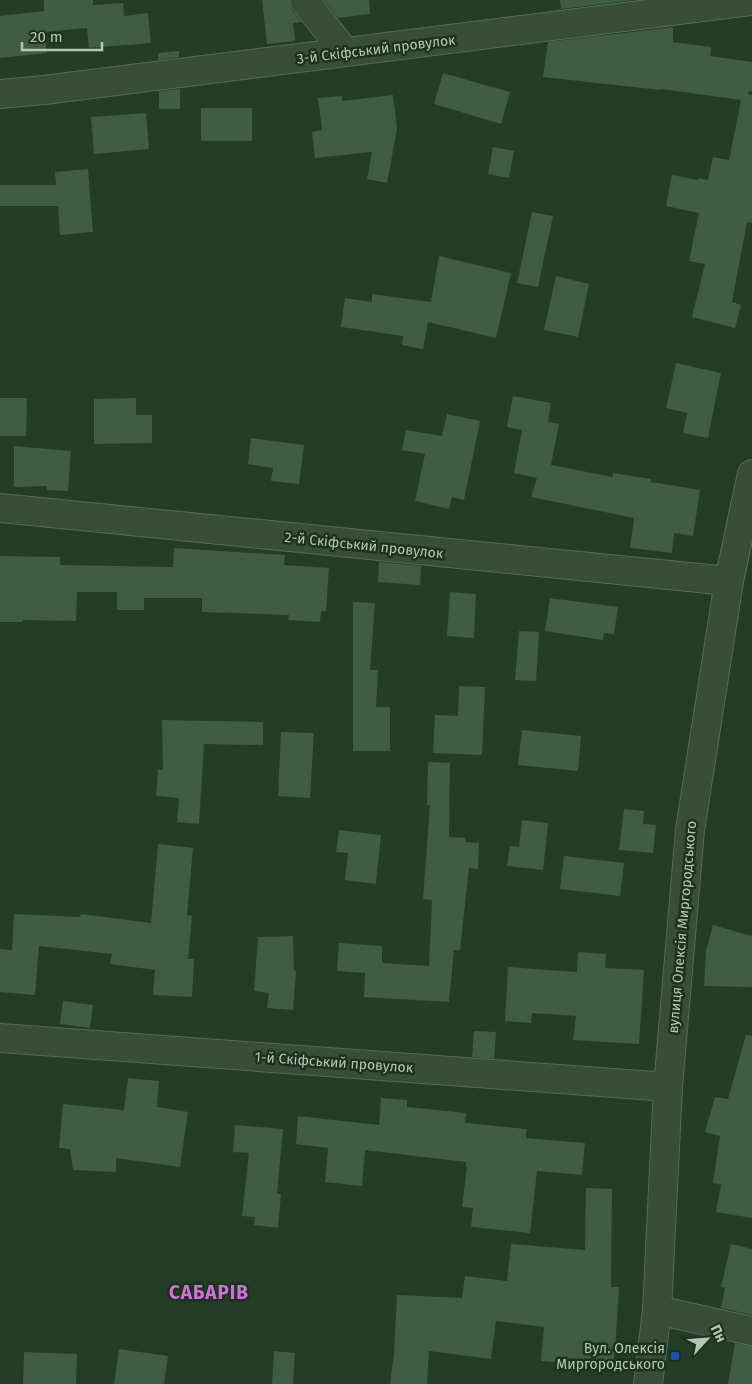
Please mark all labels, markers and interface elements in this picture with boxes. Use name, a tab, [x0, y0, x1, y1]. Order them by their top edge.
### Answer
scale bar	[22, 20, 102, 52]
text: 20 m	[30, 28, 63, 46]
street label: 3-й Скіфський провулок	[296, 31, 457, 68]
street label: 2-й Скіфський провулок	[284, 529, 445, 562]
street label: вулиця Олексія Миргородського	[665, 820, 700, 1034]
street label: 1-й Скіфський провулок	[254, 1048, 414, 1077]
district label: САБАРІВ	[169, 1281, 249, 1304]
north arrow	[682, 1314, 732, 1364]
text: Пн	[707, 1322, 730, 1345]
place label: Вул. Олексія Миргородського	[556, 1340, 665, 1373]
marker: Вул. Олексія Миргородського	[669, 1350, 681, 1362]

